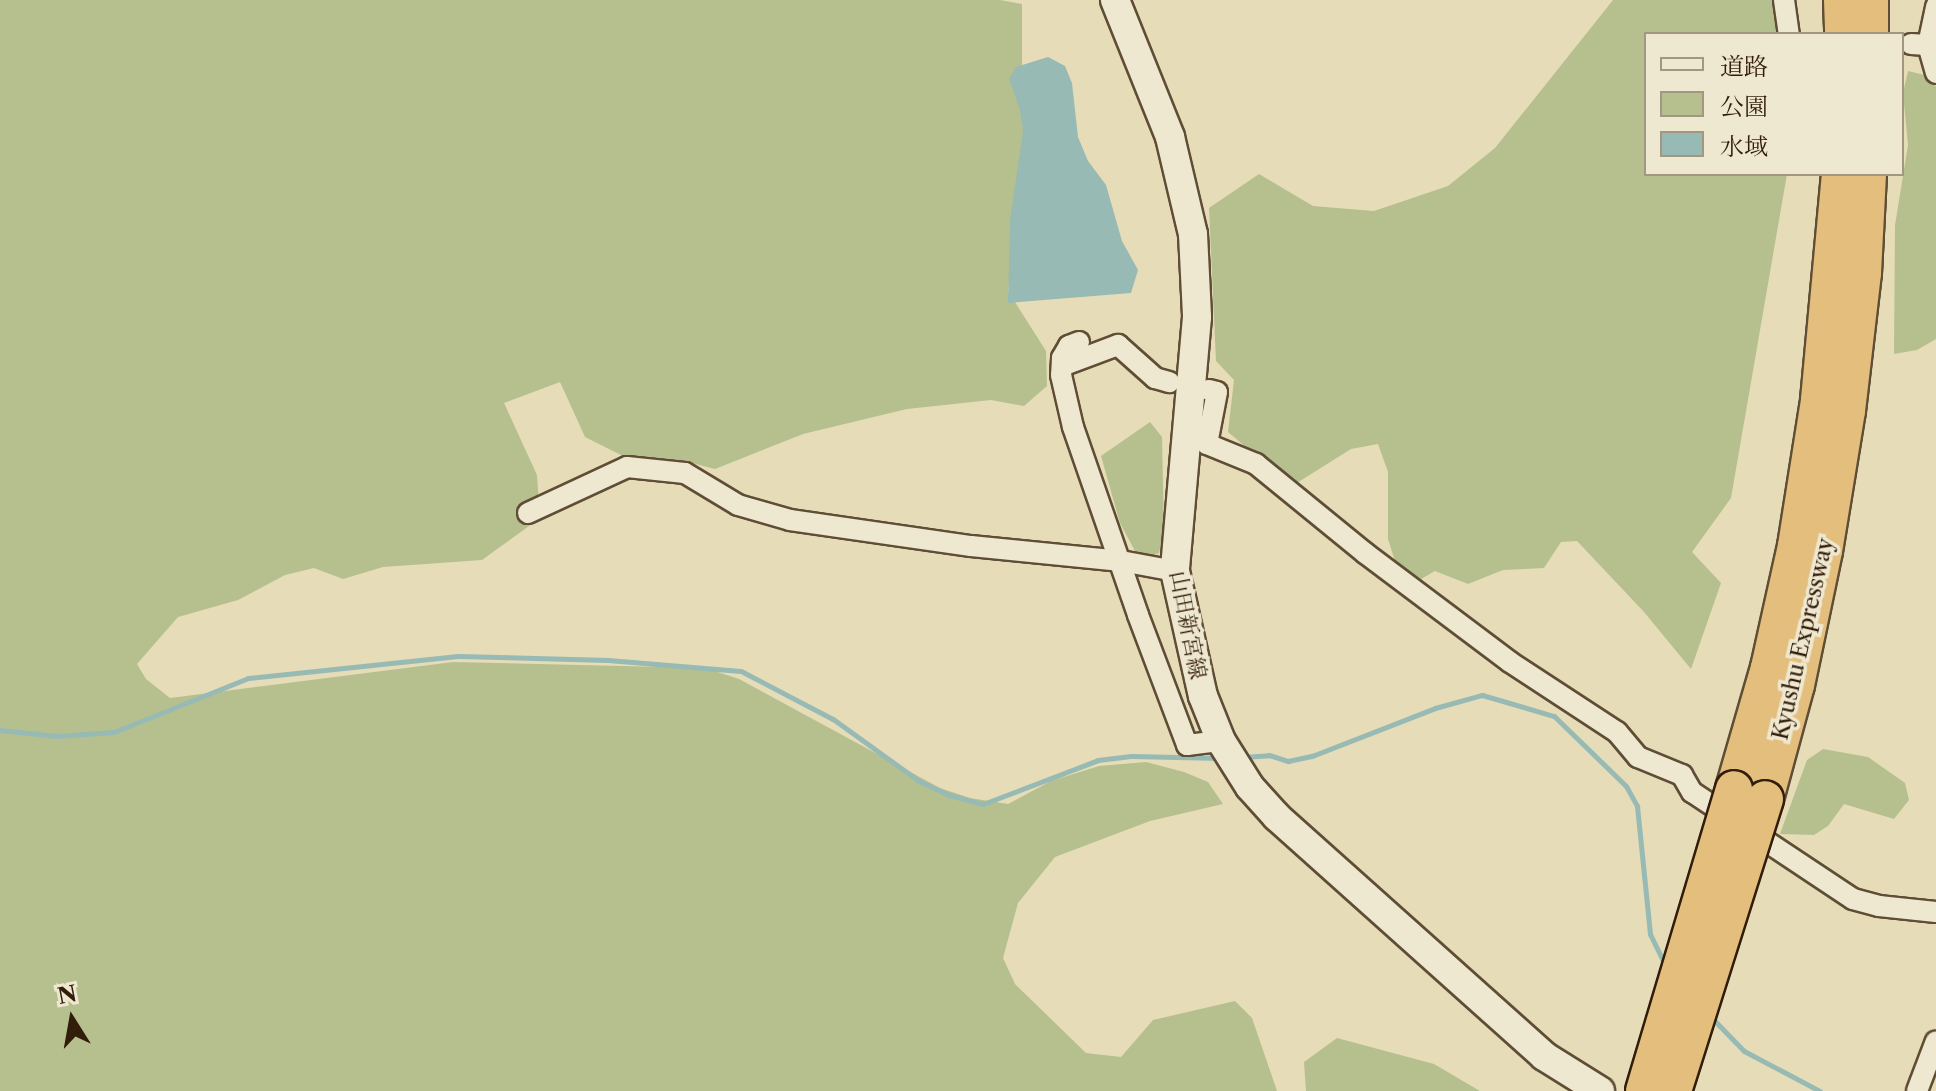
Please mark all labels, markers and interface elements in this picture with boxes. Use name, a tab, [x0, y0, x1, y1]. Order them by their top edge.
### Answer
legend	[1644, 32, 1904, 176]
text: 道路	[1720, 52, 1768, 81]
text: 公園	[1720, 92, 1768, 121]
text: 水域	[1720, 132, 1768, 161]
street label: Kyushu Expressway	[1767, 535, 1839, 743]
street label: 山田新宮線	[1165, 568, 1211, 682]
north arrow	[32, 979, 112, 1059]
text: N	[55, 980, 79, 1010]

